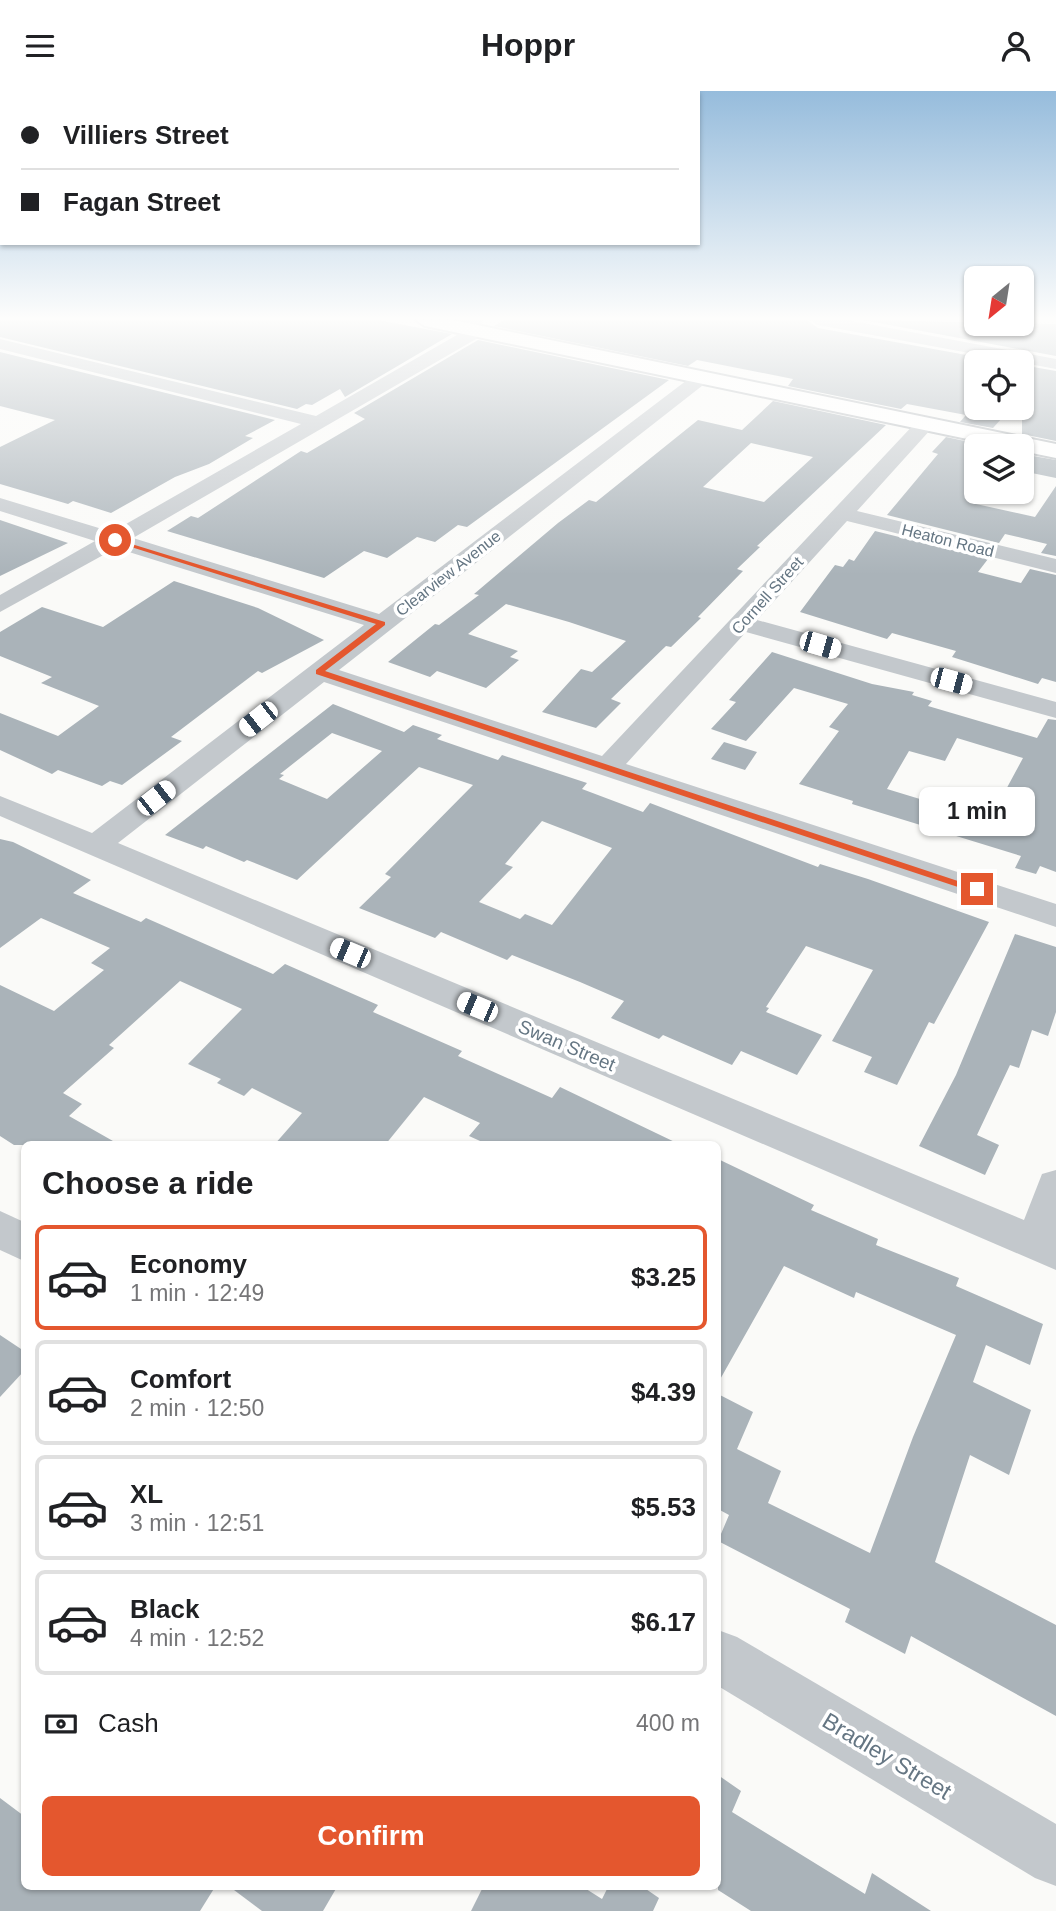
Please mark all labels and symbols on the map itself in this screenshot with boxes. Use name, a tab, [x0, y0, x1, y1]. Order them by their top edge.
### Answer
north arrow	[964, 266, 1034, 336]
street label: Heaton Road	[900, 521, 996, 560]
route start	[99, 524, 131, 556]
street label: Clearview Avenue	[393, 527, 504, 619]
street label: Cornell Street	[728, 553, 807, 637]
car	[797, 629, 844, 661]
car	[928, 665, 975, 697]
car	[235, 698, 282, 740]
car	[133, 777, 180, 819]
callout: 1 min	[919, 787, 1035, 837]
route end	[961, 873, 993, 905]
car	[327, 935, 374, 971]
car	[454, 989, 501, 1025]
street label: Swan Street	[515, 1016, 619, 1076]
street label: Bradley Street	[818, 1707, 957, 1805]

